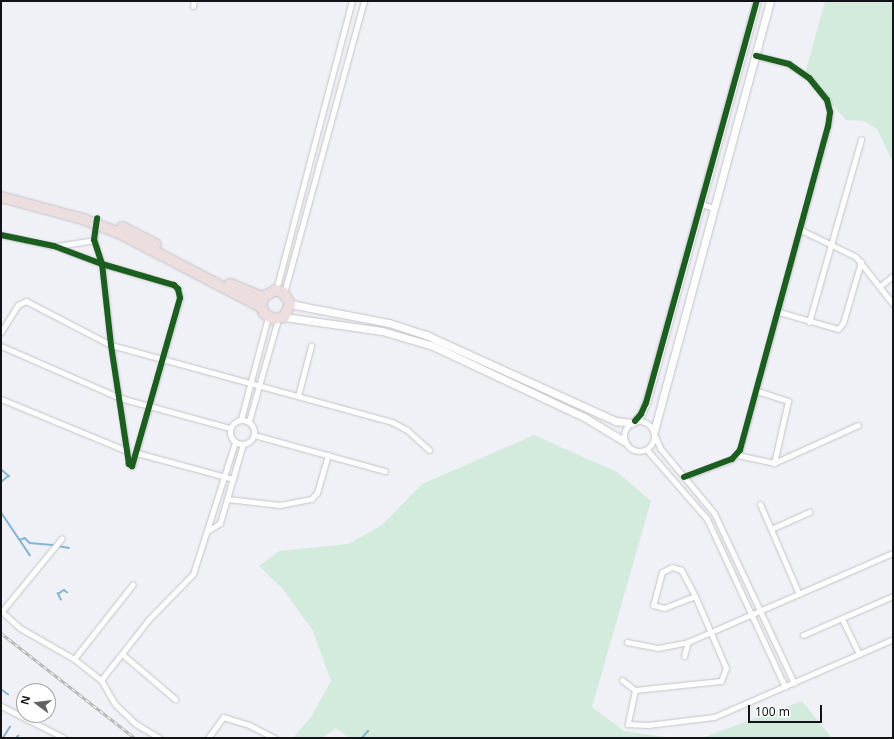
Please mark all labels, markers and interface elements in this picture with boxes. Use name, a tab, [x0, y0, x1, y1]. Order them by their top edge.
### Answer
north arrow	[16, 683, 56, 723]
text: N	[16, 694, 33, 706]
scale bar	[750, 697, 824, 723]
text: 100 m	[755, 703, 790, 720]

